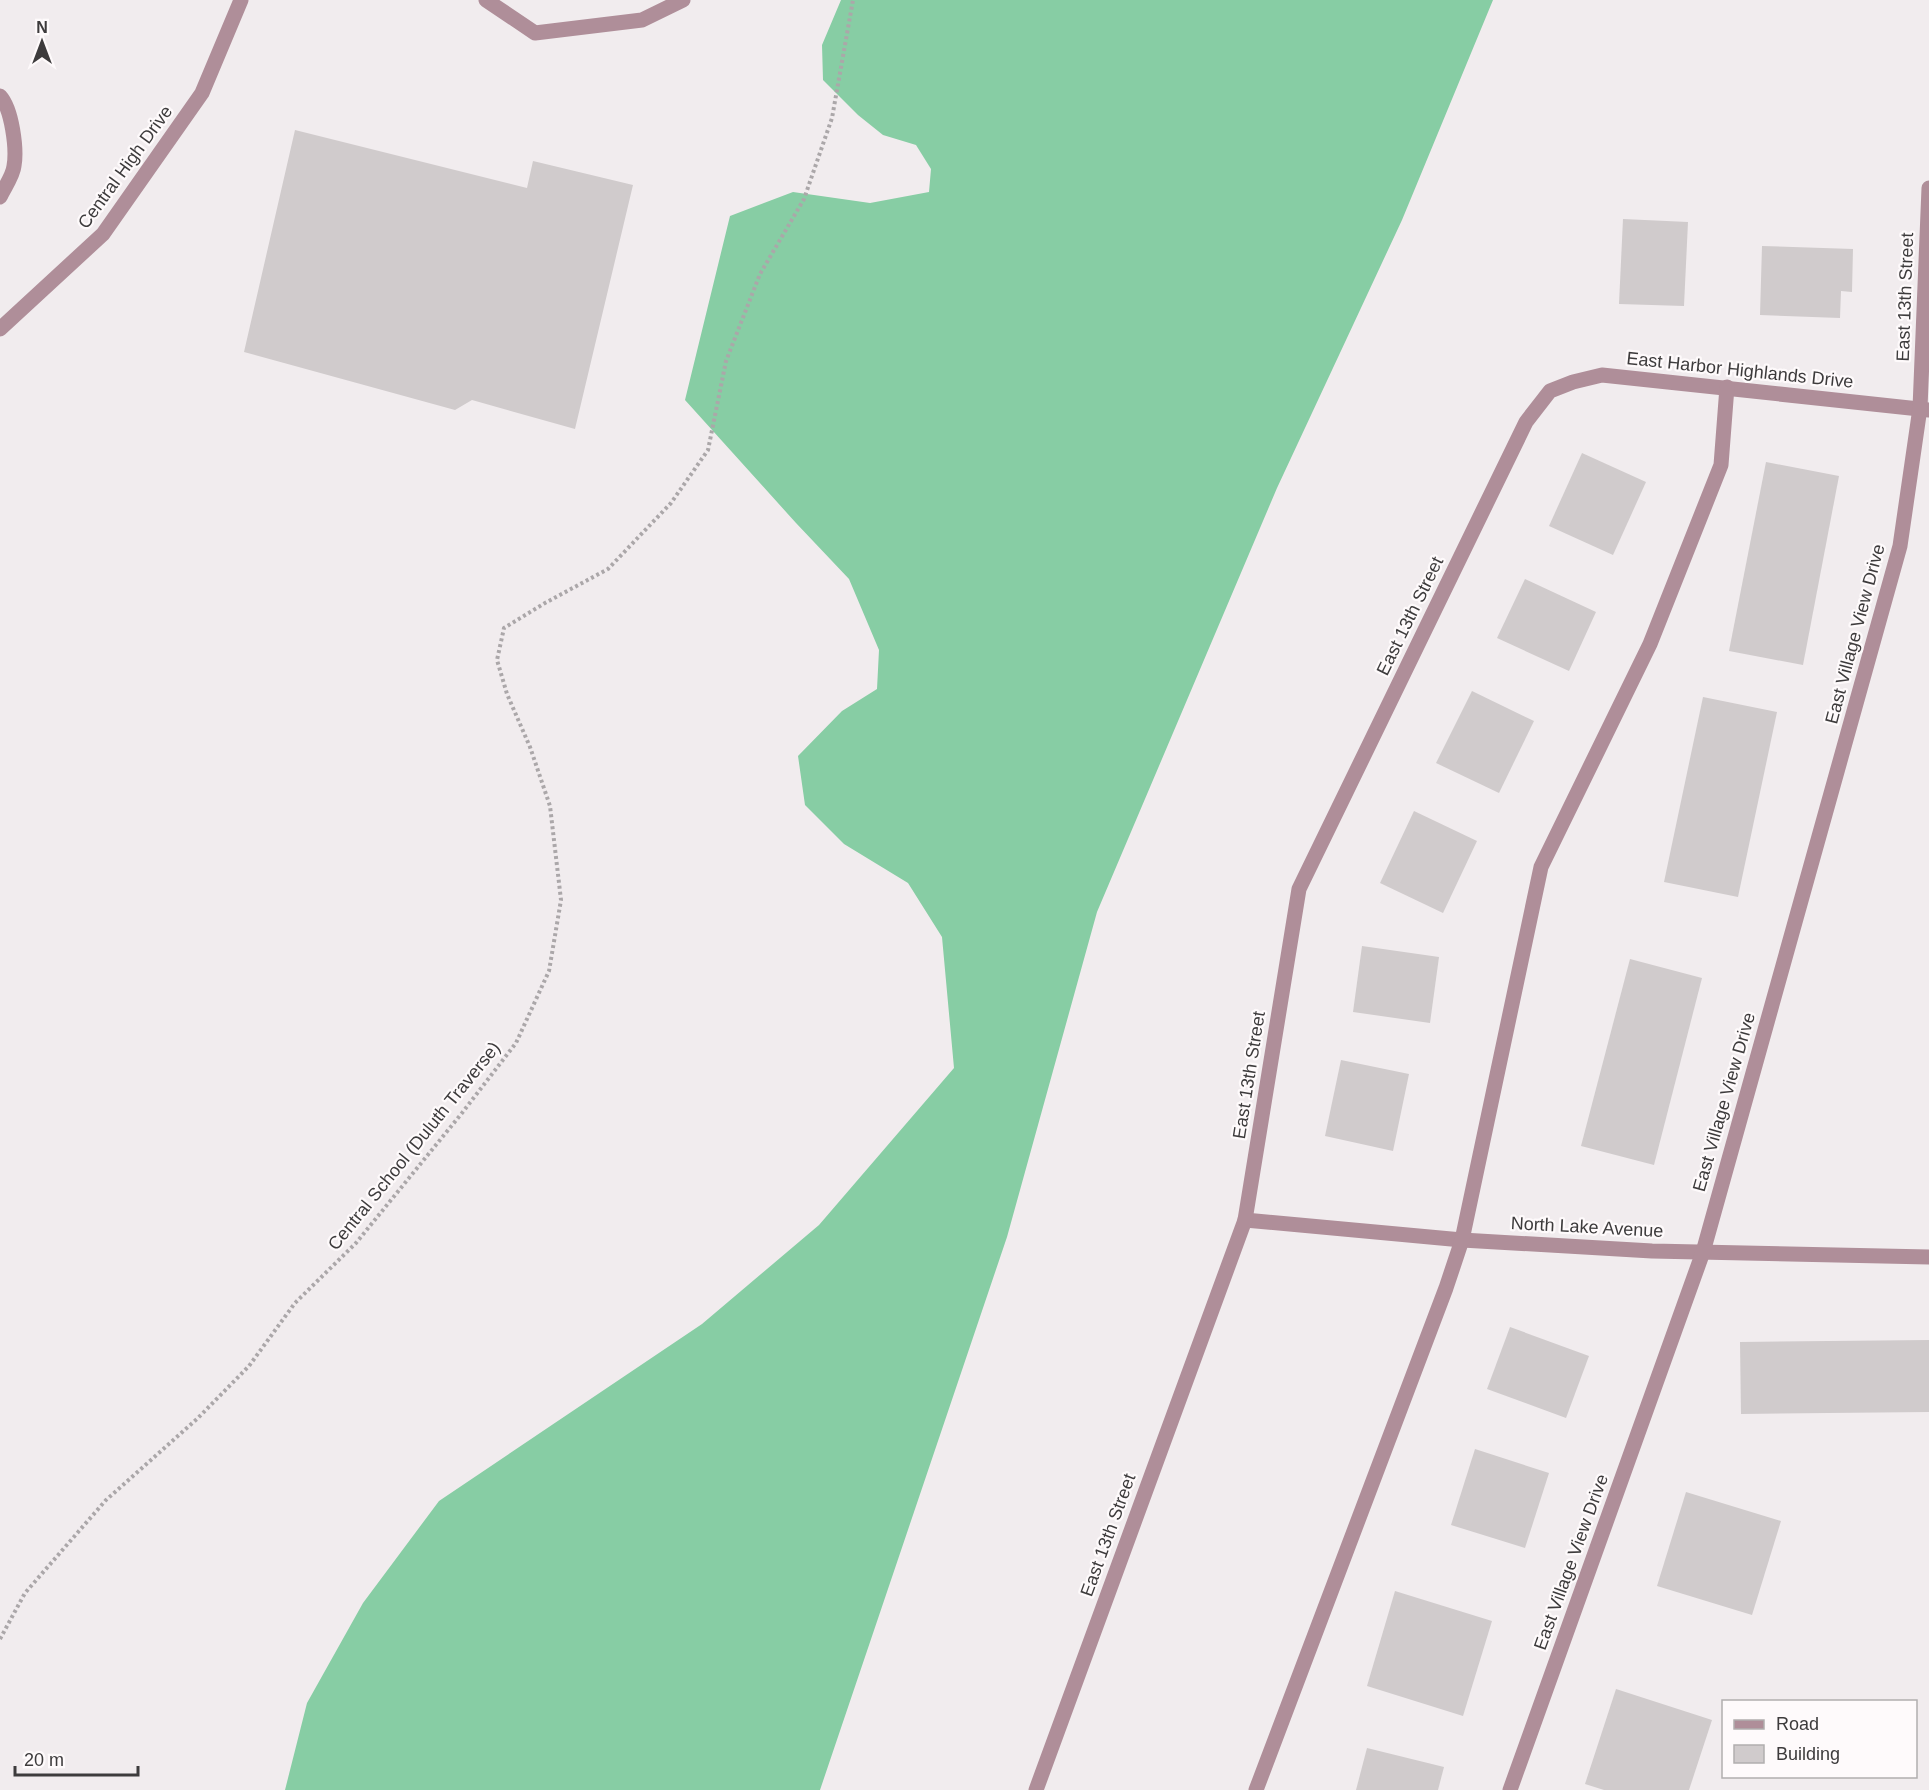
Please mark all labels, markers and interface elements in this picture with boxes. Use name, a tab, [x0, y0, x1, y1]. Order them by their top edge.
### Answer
north arrow	[12, 12, 72, 72]
text: N	[36, 19, 48, 36]
street label: Central High Drive	[74, 102, 176, 232]
street label: East 13th Street	[1893, 232, 1917, 362]
street label: East Harbor Highlands Drive	[1626, 348, 1854, 392]
street label: East Village View Drive	[1821, 542, 1889, 726]
street label: East 13th Street	[1373, 554, 1447, 678]
street label: East 13th Street	[1229, 1010, 1269, 1140]
street label: East Village View Drive	[1689, 1010, 1759, 1194]
street label: Central School (Duluth Traverse)	[324, 1038, 504, 1254]
street label: North Lake Avenue	[1510, 1213, 1664, 1241]
street label: East 13th Street	[1077, 1471, 1139, 1599]
street label: East Village View Drive	[1530, 1471, 1612, 1653]
legend	[1722, 1700, 1917, 1778]
text: Road	[1776, 1714, 1819, 1734]
scale bar	[15, 1739, 138, 1777]
text: Building	[1776, 1744, 1840, 1764]
text: 20 m	[24, 1750, 64, 1770]

